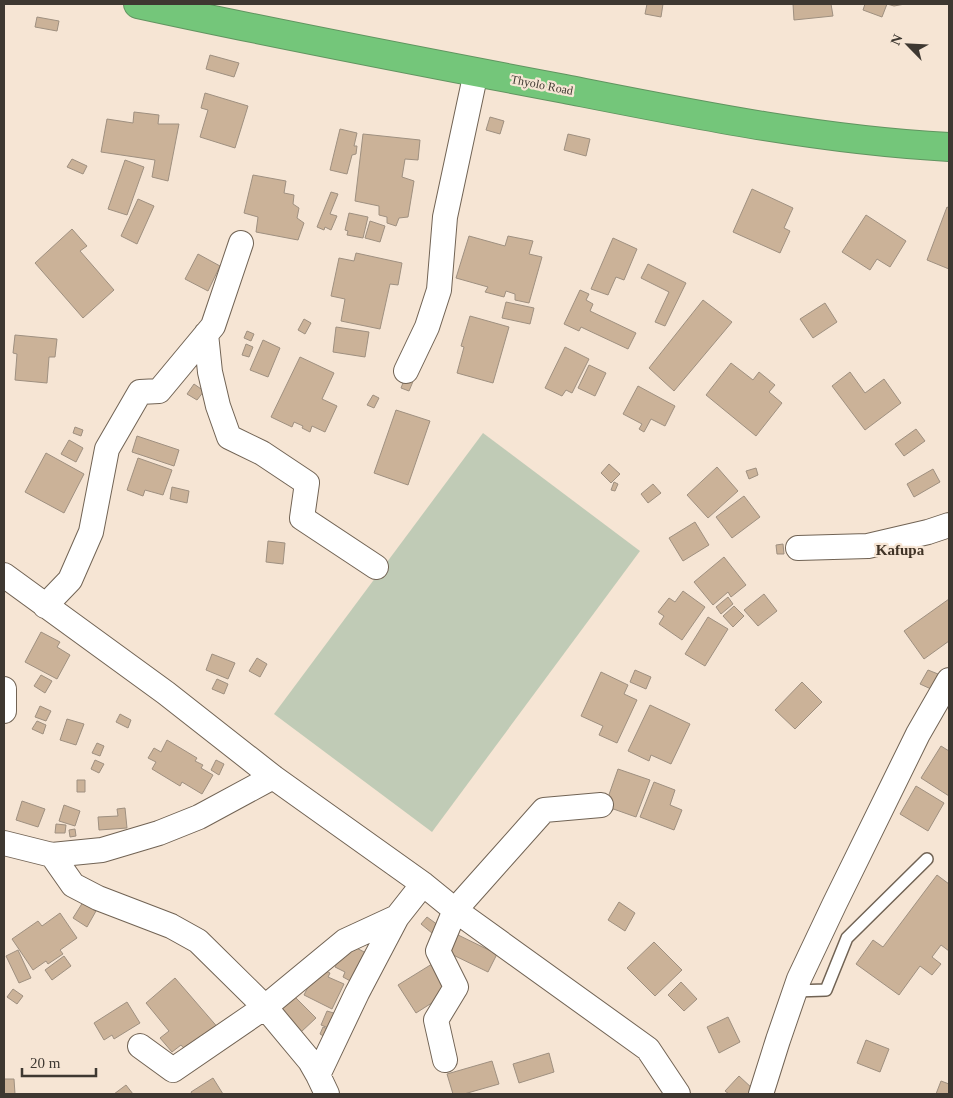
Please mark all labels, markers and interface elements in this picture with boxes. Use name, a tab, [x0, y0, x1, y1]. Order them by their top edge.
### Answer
north arrow	[883, 20, 933, 70]
text: N	[888, 32, 905, 48]
street label: Thyolo Road	[510, 72, 574, 98]
district label: Kafupa	[876, 542, 925, 558]
scale bar	[22, 1046, 96, 1078]
text: 20 m	[30, 1055, 61, 1071]

